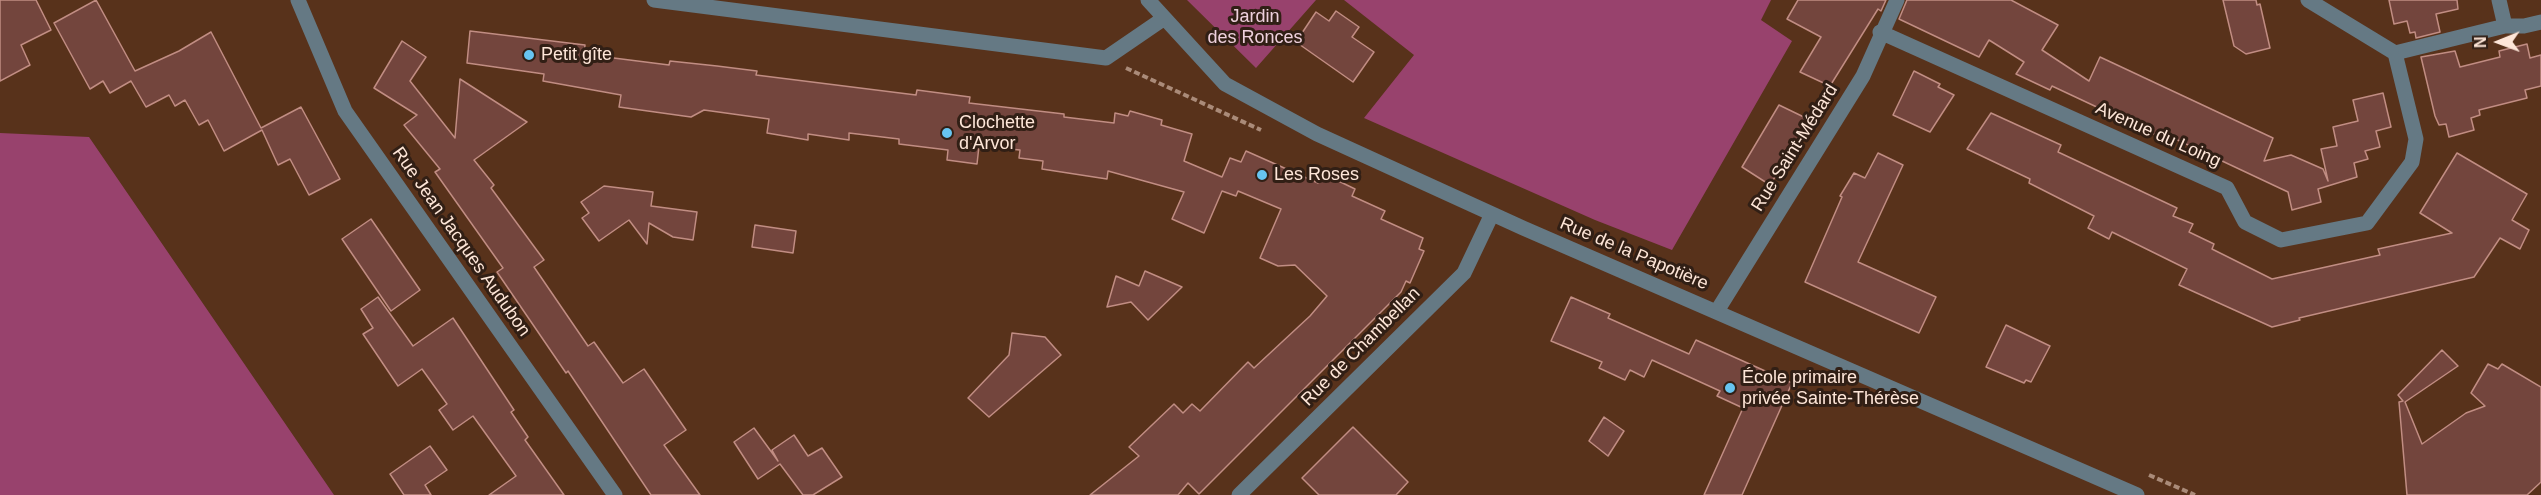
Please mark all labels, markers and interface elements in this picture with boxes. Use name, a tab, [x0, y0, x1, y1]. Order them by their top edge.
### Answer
park label: Jardin des Ronces	[1207, 6, 1303, 48]
north arrow	[2469, 12, 2529, 72]
text: N	[2472, 36, 2489, 48]
place label: Petit gîte	[541, 44, 612, 66]
marker: Petit gîte	[522, 48, 536, 62]
street label: Rue Saint-Médard	[1747, 80, 1843, 216]
street label: Avenue du Loing	[2092, 98, 2224, 172]
place label: Clochette d'Arvor	[959, 112, 1035, 154]
marker: Clochette d'Arvor	[940, 126, 954, 140]
street label: Rue Jean Jacques Audubon	[387, 143, 535, 341]
place label: Les Roses	[1274, 164, 1359, 186]
marker: Les Roses	[1255, 168, 1269, 182]
street label: Rue de la Papotière	[1557, 213, 1711, 295]
street label: Rue de Chambellan	[1297, 283, 1425, 411]
place label: École primaire privée Sainte-Thérèse	[1742, 367, 1919, 410]
marker: École primaire privée Sainte-Thérèse	[1723, 381, 1737, 395]

